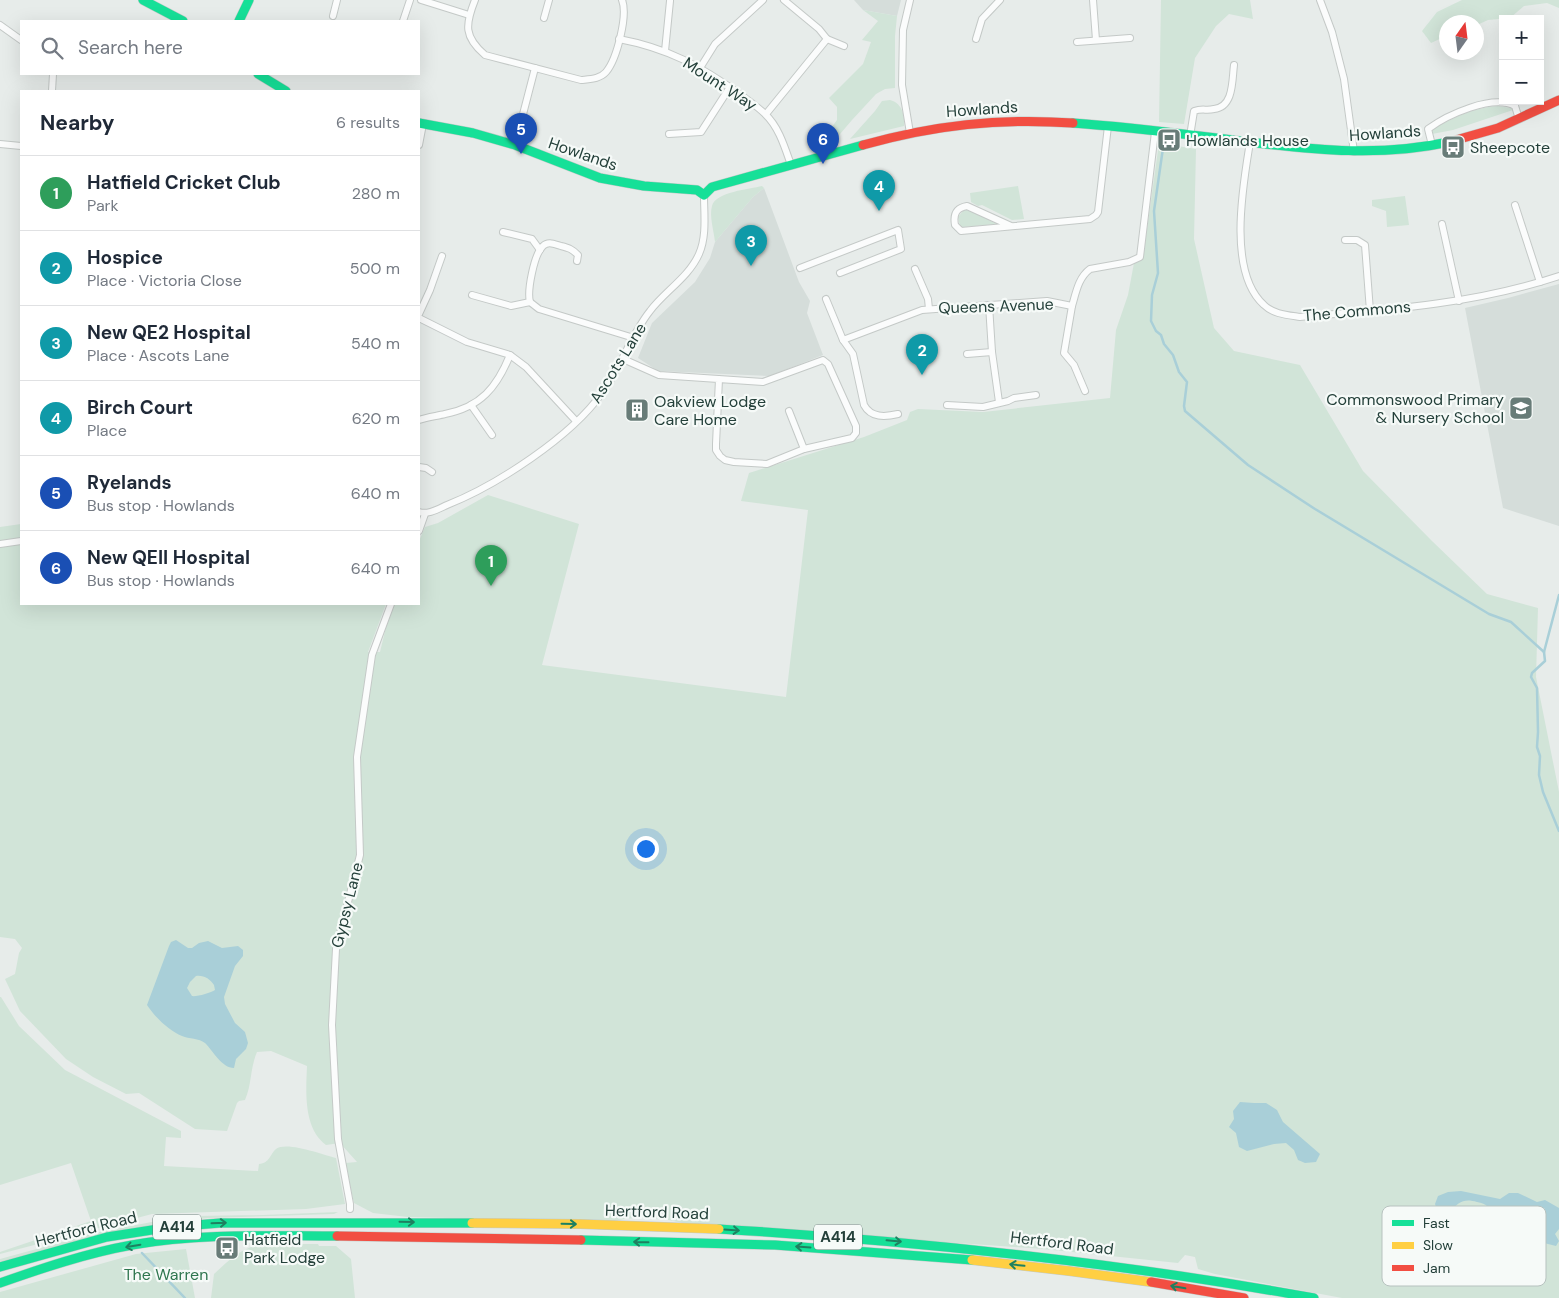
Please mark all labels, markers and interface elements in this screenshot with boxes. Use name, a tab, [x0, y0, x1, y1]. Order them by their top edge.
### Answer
north arrow	[1439, 15, 1484, 60]
map controls	[1499, 15, 1544, 105]
button: +	[1499, 15, 1544, 60]
search box	[20, 20, 420, 75]
icon: search	[38, 34, 66, 62]
text: Search here	[78, 35, 183, 60]
street label: Mount Way	[679, 52, 761, 116]
button: −	[1499, 60, 1544, 105]
street label: Howlands	[945, 96, 1019, 122]
text: Nearby	[40, 109, 114, 137]
text: 6 results	[336, 112, 400, 133]
pin: 5	[505, 113, 537, 154]
street label: Howlands	[1348, 120, 1422, 146]
pin: 6	[807, 123, 839, 164]
bus stop icon: Howlands House	[1156, 127, 1182, 153]
place label: Howlands House	[1186, 130, 1309, 151]
street label: Howlands	[546, 132, 620, 176]
bus stop icon: Sheepcote	[1440, 134, 1466, 160]
place label: Sheepcote	[1470, 137, 1550, 158]
text: Hatfield Cricket Club	[87, 170, 281, 195]
pin: 4	[863, 170, 895, 211]
text: 1	[53, 183, 59, 204]
text: 280 m	[352, 183, 400, 204]
text: Park	[87, 195, 119, 216]
pin: 3	[735, 225, 767, 266]
text: Hospice	[87, 245, 163, 270]
text: 2	[51, 258, 61, 279]
text: 500 m	[350, 258, 400, 279]
text: Place · Victoria Close	[87, 270, 242, 291]
street label: Queens Avenue	[938, 293, 1054, 319]
street label: The Commons	[1302, 296, 1412, 326]
street label: Ascots Lane	[585, 319, 651, 407]
text: New QE2 Hospital	[87, 320, 251, 345]
text: 3	[51, 333, 61, 354]
text: 540 m	[351, 333, 400, 354]
pin: 2	[906, 334, 938, 375]
text: Place · Ascots Lane	[87, 345, 229, 366]
place label: Commonswood Primary & Nursery School	[1326, 389, 1504, 428]
place label: Oakview Lodge Care Home	[654, 391, 766, 430]
text: Birch Court	[87, 395, 193, 420]
school or university icon: Commonswood Primary & Nursery School	[1508, 395, 1534, 421]
building icon: Oakview Lodge Care Home	[624, 397, 650, 423]
text: 4	[51, 408, 61, 429]
text: 620 m	[352, 408, 400, 429]
text: Place	[87, 420, 127, 441]
text: Ryelands	[87, 470, 172, 495]
text: 5	[51, 483, 61, 504]
text: 640 m	[351, 483, 400, 504]
text: Bus stop · Howlands	[87, 495, 235, 516]
text: New QEII Hospital	[87, 545, 250, 570]
pin: 1	[475, 545, 507, 586]
text: 6	[51, 558, 61, 579]
text: 640 m	[351, 558, 400, 579]
text: Bus stop · Howlands	[87, 570, 235, 591]
your location	[633, 836, 659, 862]
street label: Gypsy Lane	[326, 860, 368, 950]
street label: Hertford Road	[605, 1200, 709, 1224]
street label: Hertford Road	[33, 1206, 139, 1252]
legend	[1382, 1206, 1546, 1286]
road number: A414	[153, 1214, 201, 1240]
text: Fast	[1423, 1214, 1450, 1232]
one-way arrow	[398, 1217, 415, 1227]
one-way arrow	[210, 1219, 226, 1228]
one-way arrow	[561, 1219, 577, 1229]
road number: A414	[814, 1224, 862, 1250]
one-way arrow	[724, 1226, 740, 1235]
street label: Hertford Road	[1009, 1226, 1115, 1260]
place label: Hatfield Park Lodge	[244, 1229, 325, 1268]
bus stop icon: Hatfield Park Lodge	[214, 1235, 240, 1261]
one-way arrow	[886, 1236, 902, 1245]
text: Slow	[1423, 1236, 1453, 1254]
one-way arrow	[633, 1237, 649, 1247]
one-way arrow	[126, 1241, 142, 1251]
one-way arrow	[795, 1242, 811, 1251]
text: Jam	[1423, 1259, 1450, 1277]
one-way arrow	[1010, 1260, 1026, 1270]
park label: The Warren	[124, 1264, 208, 1285]
one-way arrow	[1171, 1281, 1187, 1291]

